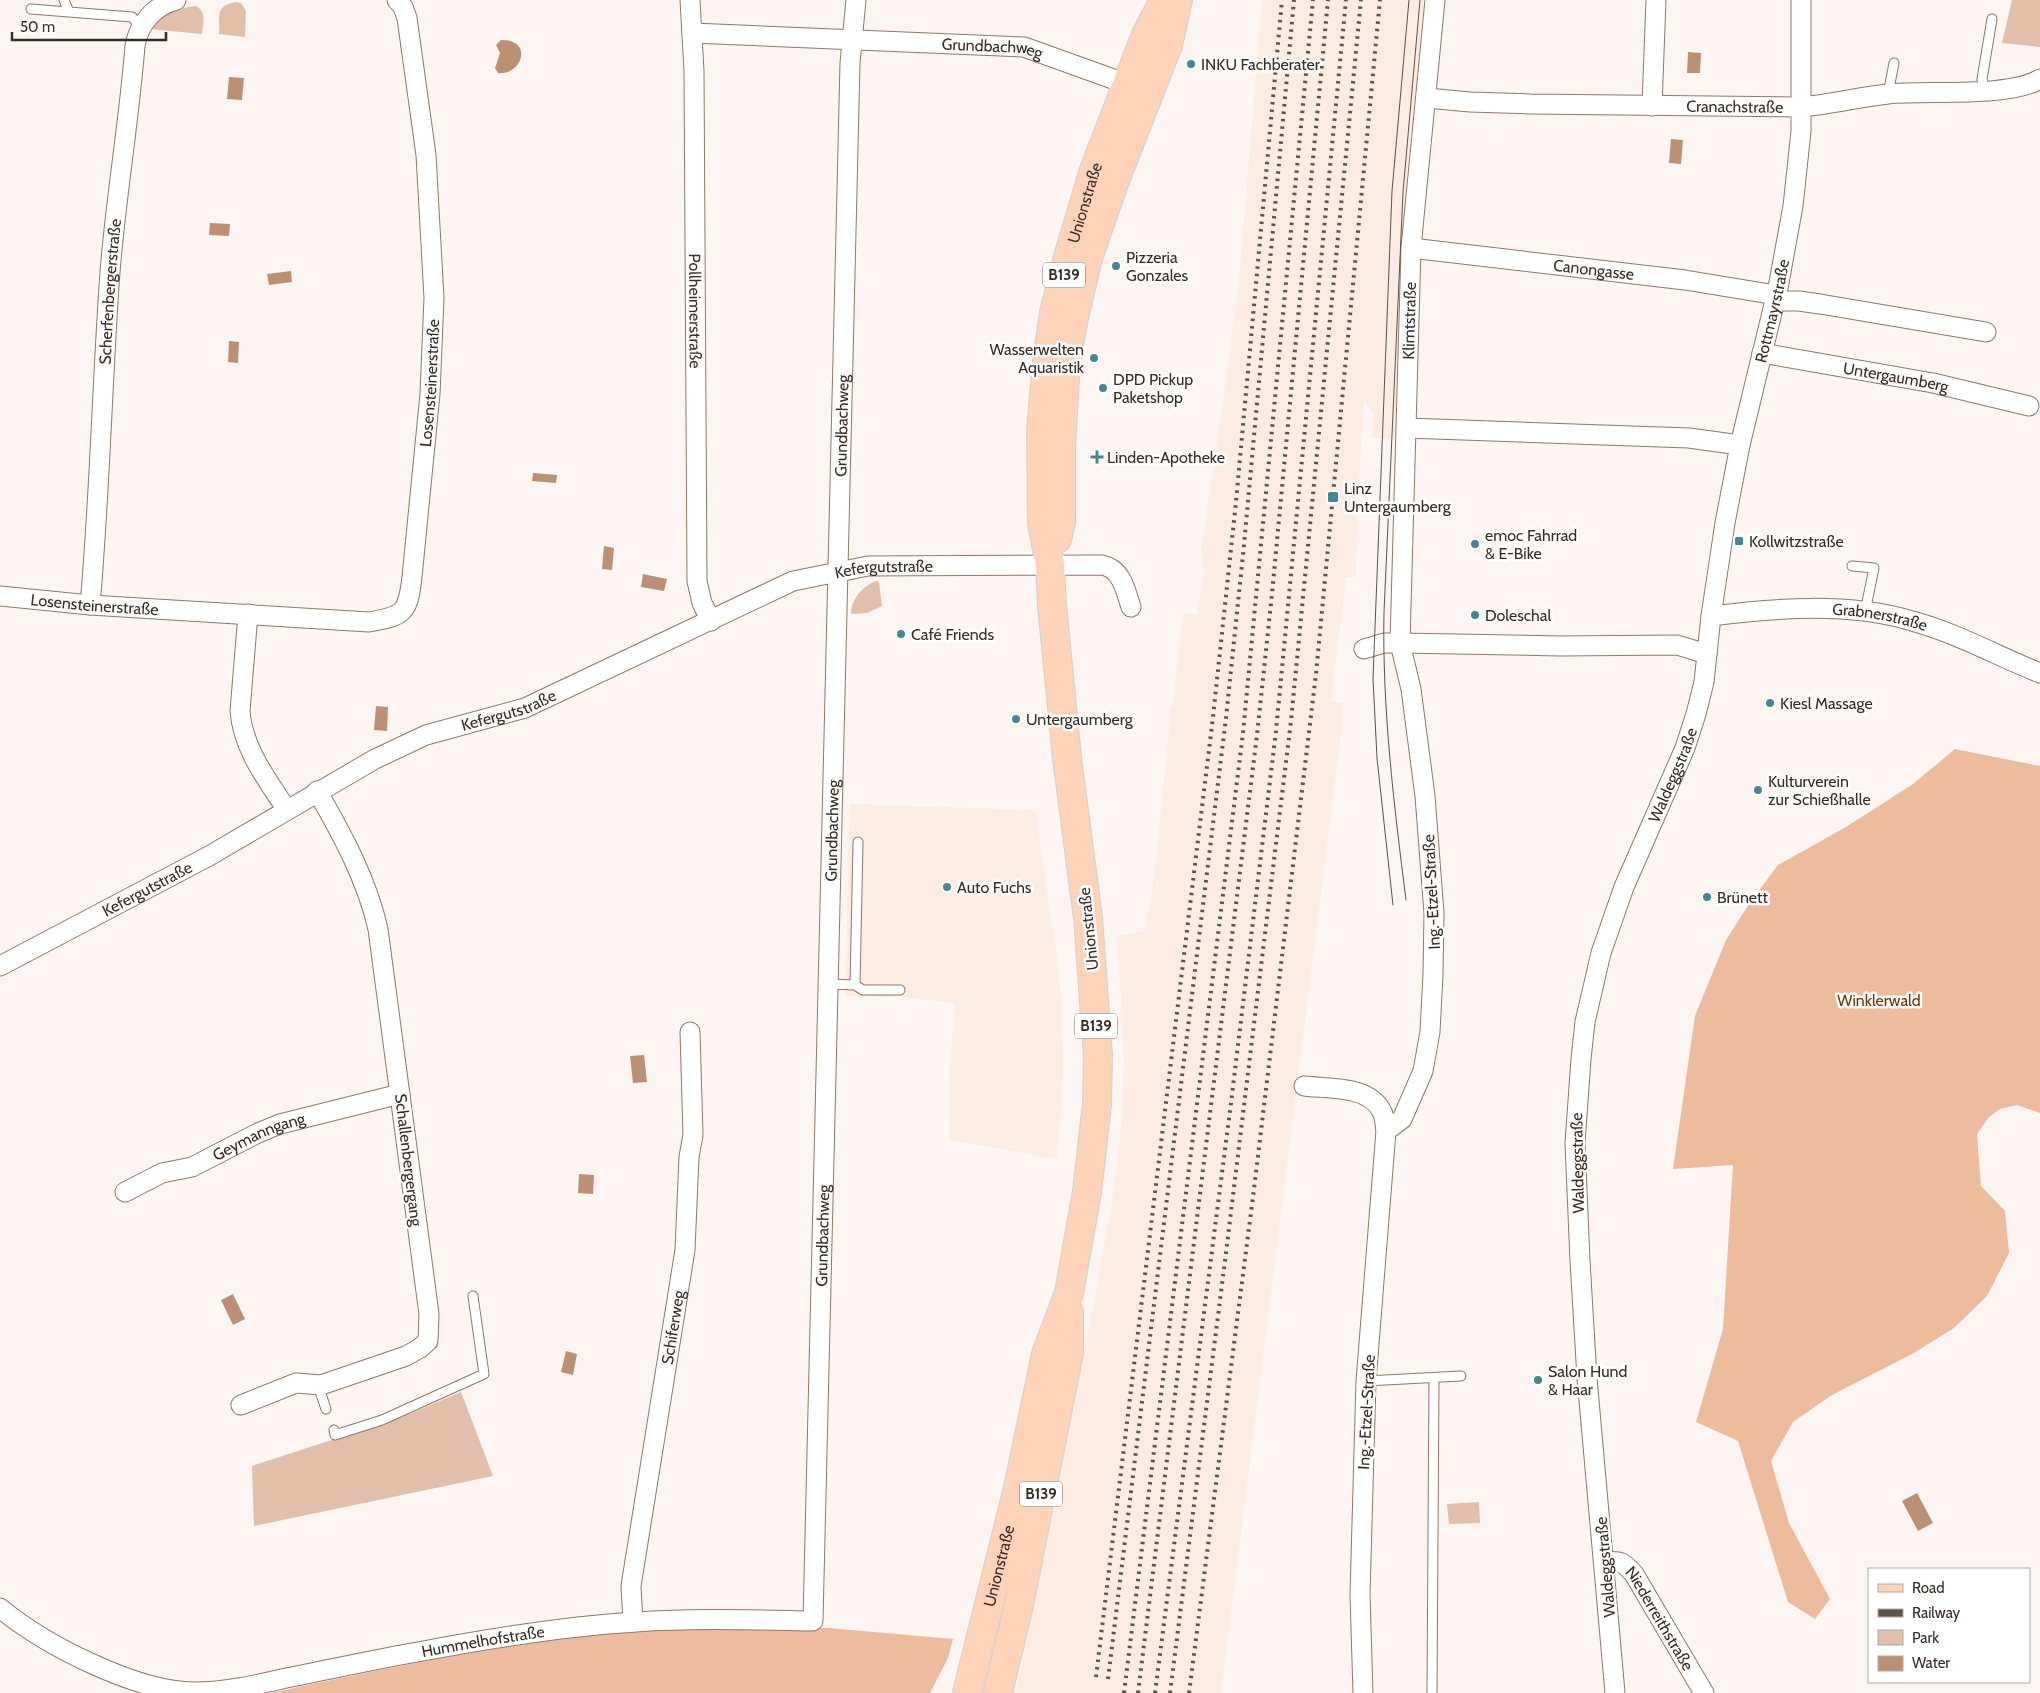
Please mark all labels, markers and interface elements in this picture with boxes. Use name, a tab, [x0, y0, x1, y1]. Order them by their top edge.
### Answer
scale bar	[12, 10, 166, 42]
text: 50 m	[20, 18, 55, 36]
street label: Grundbachweg	[941, 35, 1047, 63]
place label: INKU Fachberater	[1201, 55, 1321, 74]
marker: INKU Fachberater	[1185, 58, 1197, 70]
street label: Cranachstraße	[1686, 97, 1783, 117]
street label: Unionstraße	[1064, 160, 1106, 246]
street label: Scherfenbergerstraße	[95, 218, 125, 365]
place label: Pizzeria Gonzales	[1126, 248, 1189, 285]
street label: Pollheimerstraße	[685, 253, 705, 368]
street label: Canongasse	[1552, 256, 1635, 284]
street label: Rottmayrstraße	[1751, 258, 1793, 365]
marker: Pizzeria Gonzales	[1110, 260, 1122, 272]
road number: B139	[1043, 262, 1085, 288]
street label: Klimtstraße	[1399, 282, 1420, 360]
street label: Losensteinerstraße	[416, 319, 443, 448]
place label: Wasserwelten Aquaristik	[989, 340, 1085, 377]
marker: Wasserwelten Aquaristik	[1088, 352, 1100, 364]
street label: Untergaumberg	[1842, 358, 1951, 397]
place label: DPD Pickup Paketshop	[1113, 370, 1193, 407]
street label: Grundbachweg	[831, 374, 853, 477]
marker: DPD Pickup Paketshop	[1097, 382, 1109, 394]
place label: Linden-Apotheke	[1107, 448, 1225, 467]
marker: Linden-Apotheke	[1091, 451, 1103, 463]
place label: Linz Untergaumberg	[1344, 479, 1452, 516]
marker: Linz Untergaumberg	[1326, 490, 1340, 504]
place label: emoc Fahrrad & E-Bike	[1485, 526, 1577, 563]
place label: Kollwitzstraße	[1749, 532, 1844, 551]
marker: Kollwitzstraße	[1733, 535, 1745, 547]
marker: emoc Fahrrad & E-Bike	[1469, 538, 1481, 550]
street label: Kefergutstraße	[833, 557, 933, 582]
street label: Losensteinerstraße	[30, 590, 159, 619]
street label: Grabnerstraße	[1832, 600, 1930, 635]
place label: Doleschal	[1485, 606, 1551, 625]
marker: Doleschal	[1469, 609, 1481, 621]
place label: Café Friends	[911, 625, 994, 644]
marker: Café Friends	[895, 628, 907, 640]
street label: Kefergutstraße	[459, 686, 559, 735]
place label: Kiesl Massage	[1780, 694, 1873, 713]
marker: Kiesl Massage	[1764, 697, 1776, 709]
place label: Untergaumberg	[1026, 710, 1134, 729]
marker: Untergaumberg	[1010, 713, 1022, 725]
street label: Waldeggstraße	[1645, 725, 1701, 825]
place label: Kulturverein zur Schießhalle	[1768, 772, 1871, 809]
street label: Grundbachweg	[822, 778, 843, 882]
marker: Kulturverein zur Schießhalle	[1752, 784, 1764, 796]
street label: Ing.-Etzel-Straße	[1419, 834, 1444, 950]
street label: Kefergutstraße	[99, 858, 195, 921]
place label: Auto Fuchs	[957, 878, 1032, 897]
marker: Auto Fuchs	[941, 881, 953, 893]
street label: Unionstraße	[1075, 886, 1102, 971]
place label: Brünett	[1717, 888, 1768, 907]
marker: Brünett	[1701, 891, 1713, 903]
park label: Winklerwald	[1837, 991, 1921, 1010]
road number: B139	[1075, 1014, 1117, 1038]
street label: Schallenbergergang	[391, 1093, 426, 1228]
street label: Geymanngang	[209, 1109, 308, 1165]
street label: Waldeggstraße	[1567, 1112, 1588, 1214]
street label: Grundbachweg	[812, 1183, 833, 1287]
street label: Schiferweg	[658, 1288, 689, 1366]
street label: Ing.-Etzel-Straße	[1354, 1354, 1379, 1470]
place label: Salon Hund & Haar	[1548, 1362, 1627, 1399]
marker: Salon Hund & Haar	[1532, 1374, 1544, 1386]
road number: B139	[1020, 1482, 1062, 1506]
street label: Waldeggstraße	[1592, 1516, 1619, 1618]
street label: Unionstraße	[980, 1523, 1018, 1609]
street label: Niederreithstraße	[1622, 1562, 1698, 1674]
legend	[1868, 1568, 2030, 1683]
text: Road	[1912, 1579, 1945, 1597]
text: Railway	[1912, 1604, 1961, 1622]
street label: Hummelhofstraße	[420, 1622, 546, 1661]
text: Park	[1912, 1629, 1939, 1647]
text: Water	[1912, 1654, 1950, 1672]

